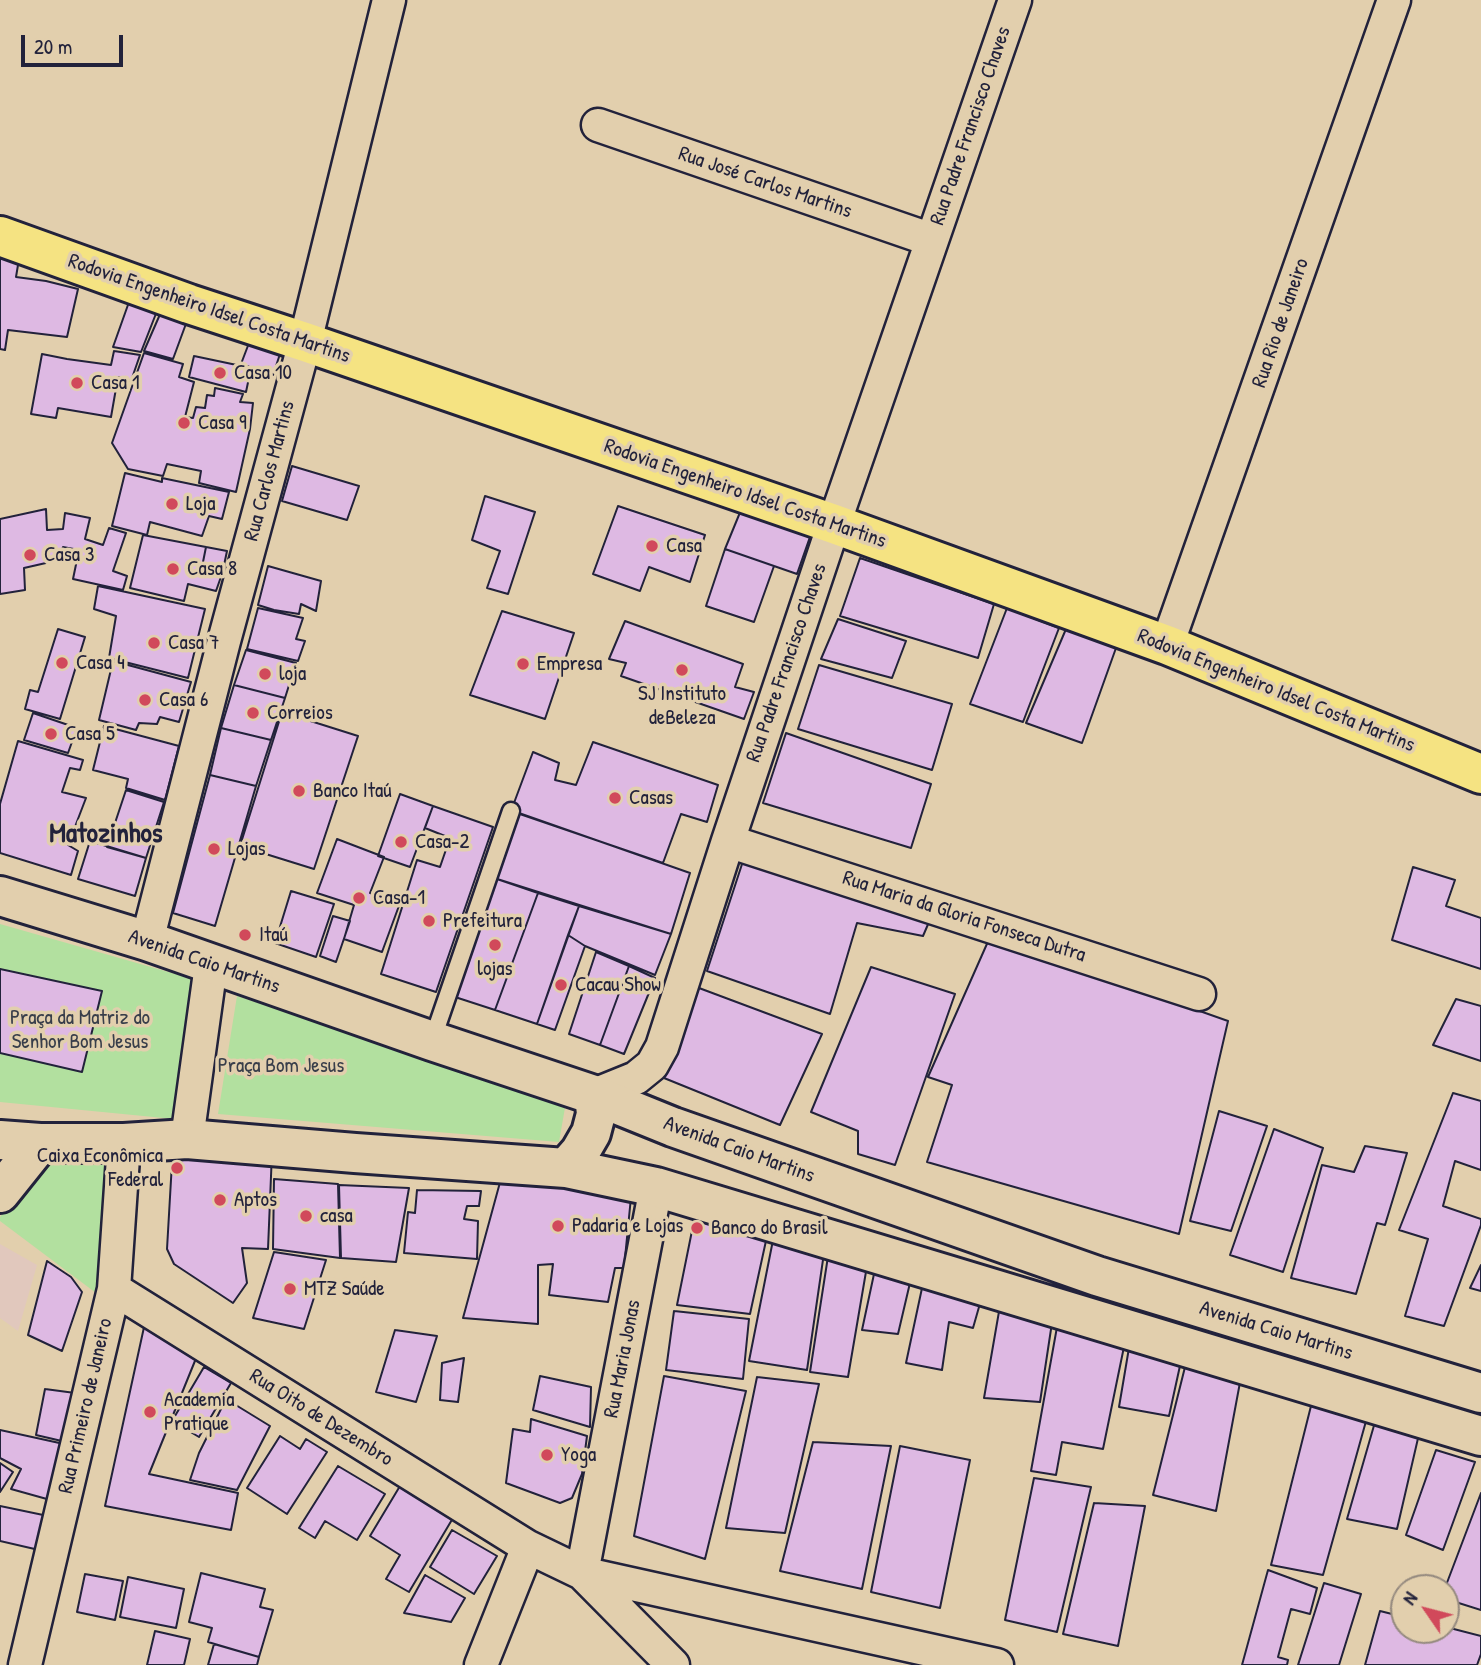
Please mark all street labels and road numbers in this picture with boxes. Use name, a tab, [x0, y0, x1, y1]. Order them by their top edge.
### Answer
street label: Rua Padre Francisco Chaves	[925, 23, 1017, 229]
street label: Rua José Carlos Martins	[675, 142, 855, 224]
street label: Rodovia Engenheiro Idsel Costa Martins	[65, 249, 353, 369]
street label: Rua Rio de Janeiro	[1247, 255, 1315, 391]
street label: Rua Carlos Martins	[239, 398, 301, 544]
street label: Rodovia Engenheiro Idsel Costa Martins	[601, 434, 889, 554]
street label: Rua Padre Francisco Chaves	[741, 560, 833, 766]
street label: Rodovia Engenheiro Idsel Costa Martins	[1134, 624, 1418, 758]
street label: Rua Maria da Gloria Fonseca Dutra	[839, 866, 1089, 968]
street label: Avenida Caio Martins	[125, 924, 283, 1000]
street label: Avenida Caio Martins	[660, 1111, 818, 1189]
street label: Avenida Caio Martins	[1197, 1296, 1355, 1366]
street label: Rua Maria Jonas	[599, 1298, 647, 1420]
street label: Rua Primeiro de Janeiro	[54, 1316, 118, 1496]
street label: Rua Oito de Dezembro	[245, 1364, 397, 1472]

